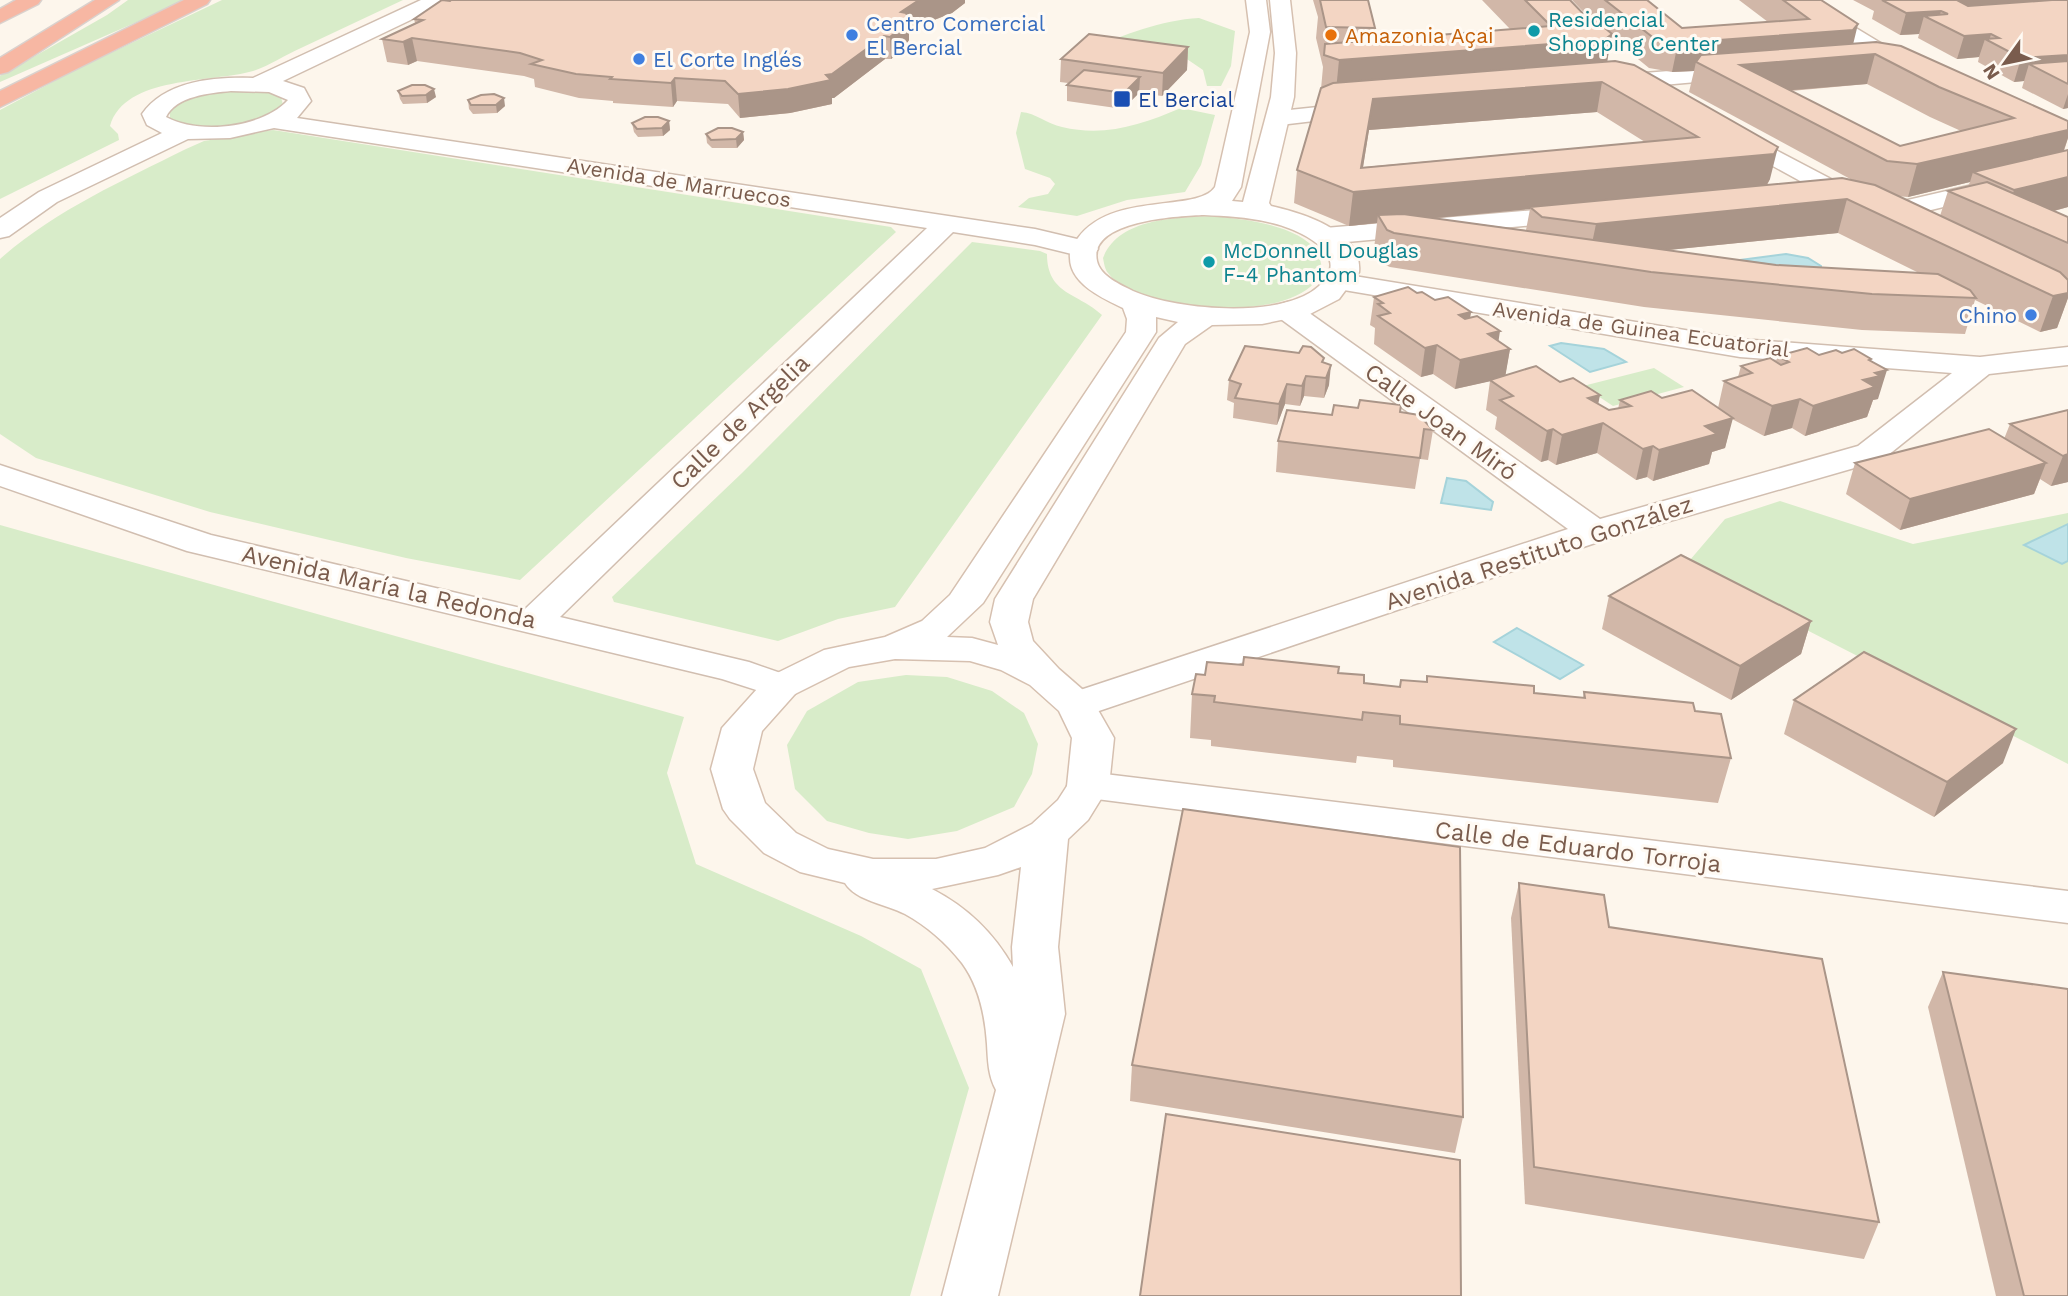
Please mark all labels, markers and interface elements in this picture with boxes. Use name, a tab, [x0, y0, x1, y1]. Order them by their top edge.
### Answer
place label: Residencial Shopping Center	[1548, 7, 1720, 56]
place label: Centro Comercial El Bercial	[866, 11, 1046, 60]
place label: Amazonia Açai	[1345, 23, 1494, 48]
marker: Residencial Shopping Center	[1526, 23, 1542, 39]
marker: Centro Comercial El Bercial	[844, 27, 860, 43]
marker: Amazonia Açai	[1323, 27, 1339, 43]
north arrow	[1970, 28, 2040, 98]
place label: El Corte Inglés	[653, 47, 802, 72]
marker: El Corte Inglés	[631, 51, 647, 67]
text: N	[1978, 60, 2005, 84]
place label: El Bercial	[1138, 87, 1235, 112]
marker: El Bercial	[1112, 89, 1132, 109]
street label: Avenida de Marruecos	[565, 152, 793, 212]
place label: McDonnell Douglas F-4 Phantom	[1223, 238, 1419, 287]
marker: McDonnell Douglas F-4 Phantom	[1201, 254, 1217, 270]
street label: Avenida de Guinea Ecuatorial	[1491, 296, 1792, 362]
place label: Chino	[1958, 303, 2017, 328]
marker: Chino	[2023, 307, 2039, 323]
street label: Calle de Argelia	[665, 349, 815, 495]
street label: Calle Joan Miró	[1359, 357, 1523, 487]
street label: Avenida Restituto González	[1382, 490, 1696, 616]
street label: Avenida María la Redonda	[239, 539, 539, 635]
street label: Calle de Eduardo Torroja	[1433, 816, 1723, 878]

